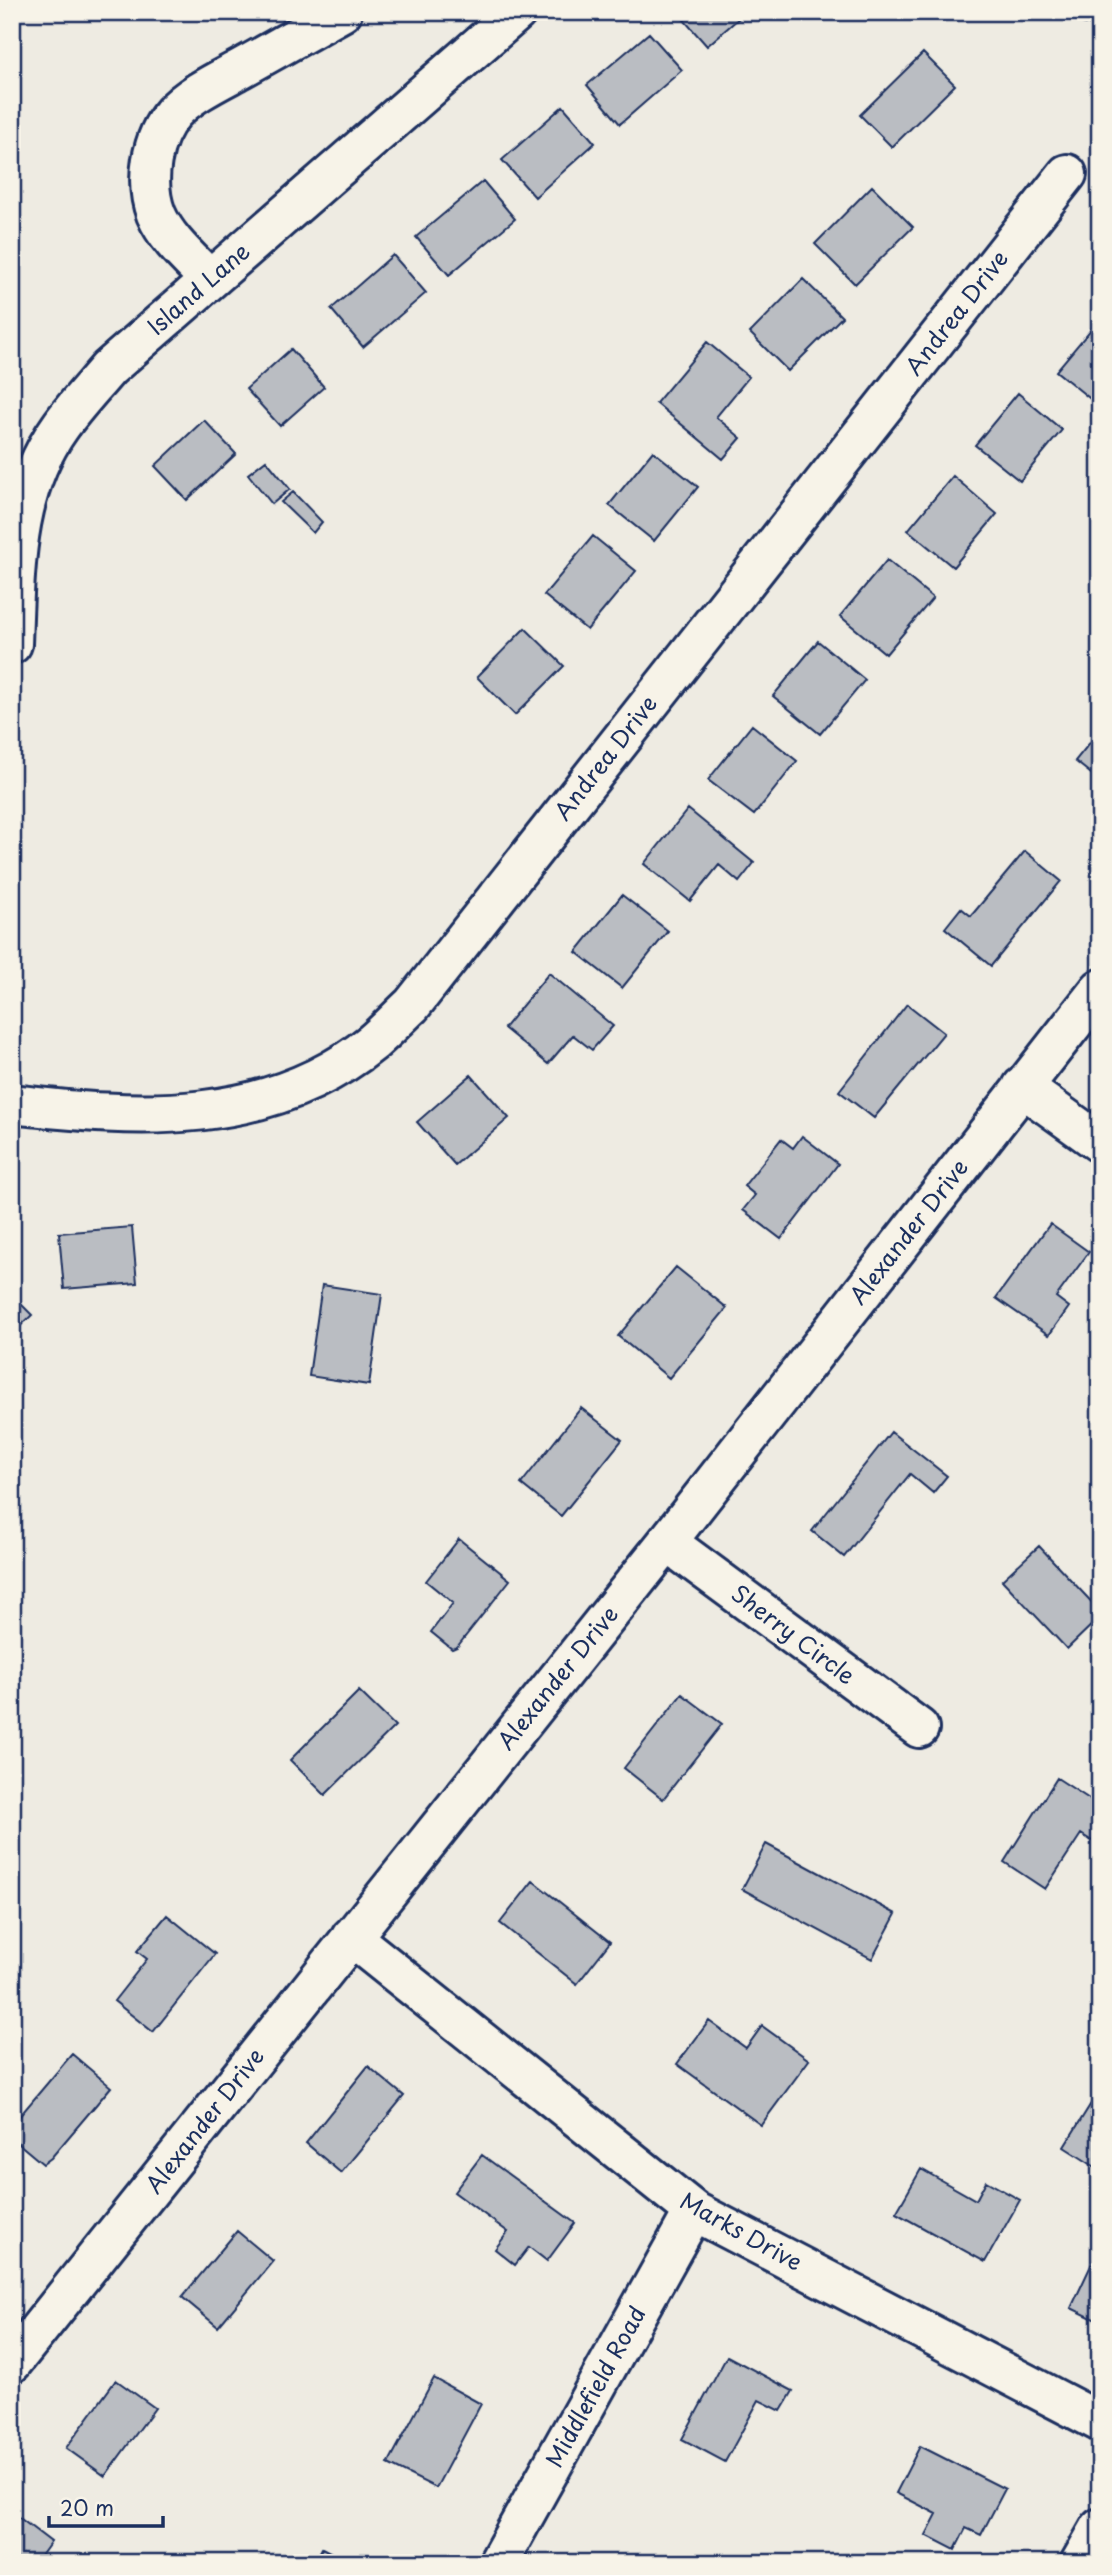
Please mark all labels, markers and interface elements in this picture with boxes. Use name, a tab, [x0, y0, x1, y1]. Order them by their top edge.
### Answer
street label: Island Lane	[139, 233, 257, 342]
street label: Andrea Drive	[896, 242, 1016, 382]
street label: Andrea Drive	[545, 687, 665, 827]
street label: Alexander Drive	[840, 1151, 976, 1311]
street label: Sherry Circle	[725, 1576, 863, 1692]
street label: Alexander Drive	[488, 1598, 626, 1757]
street label: Alexander Drive	[136, 2040, 272, 2200]
street label: Marks Drive	[674, 2183, 809, 2279]
street label: Middlefield Road	[536, 2299, 654, 2473]
scale bar	[49, 2484, 163, 2528]
text: 20 m	[60, 2491, 114, 2523]

